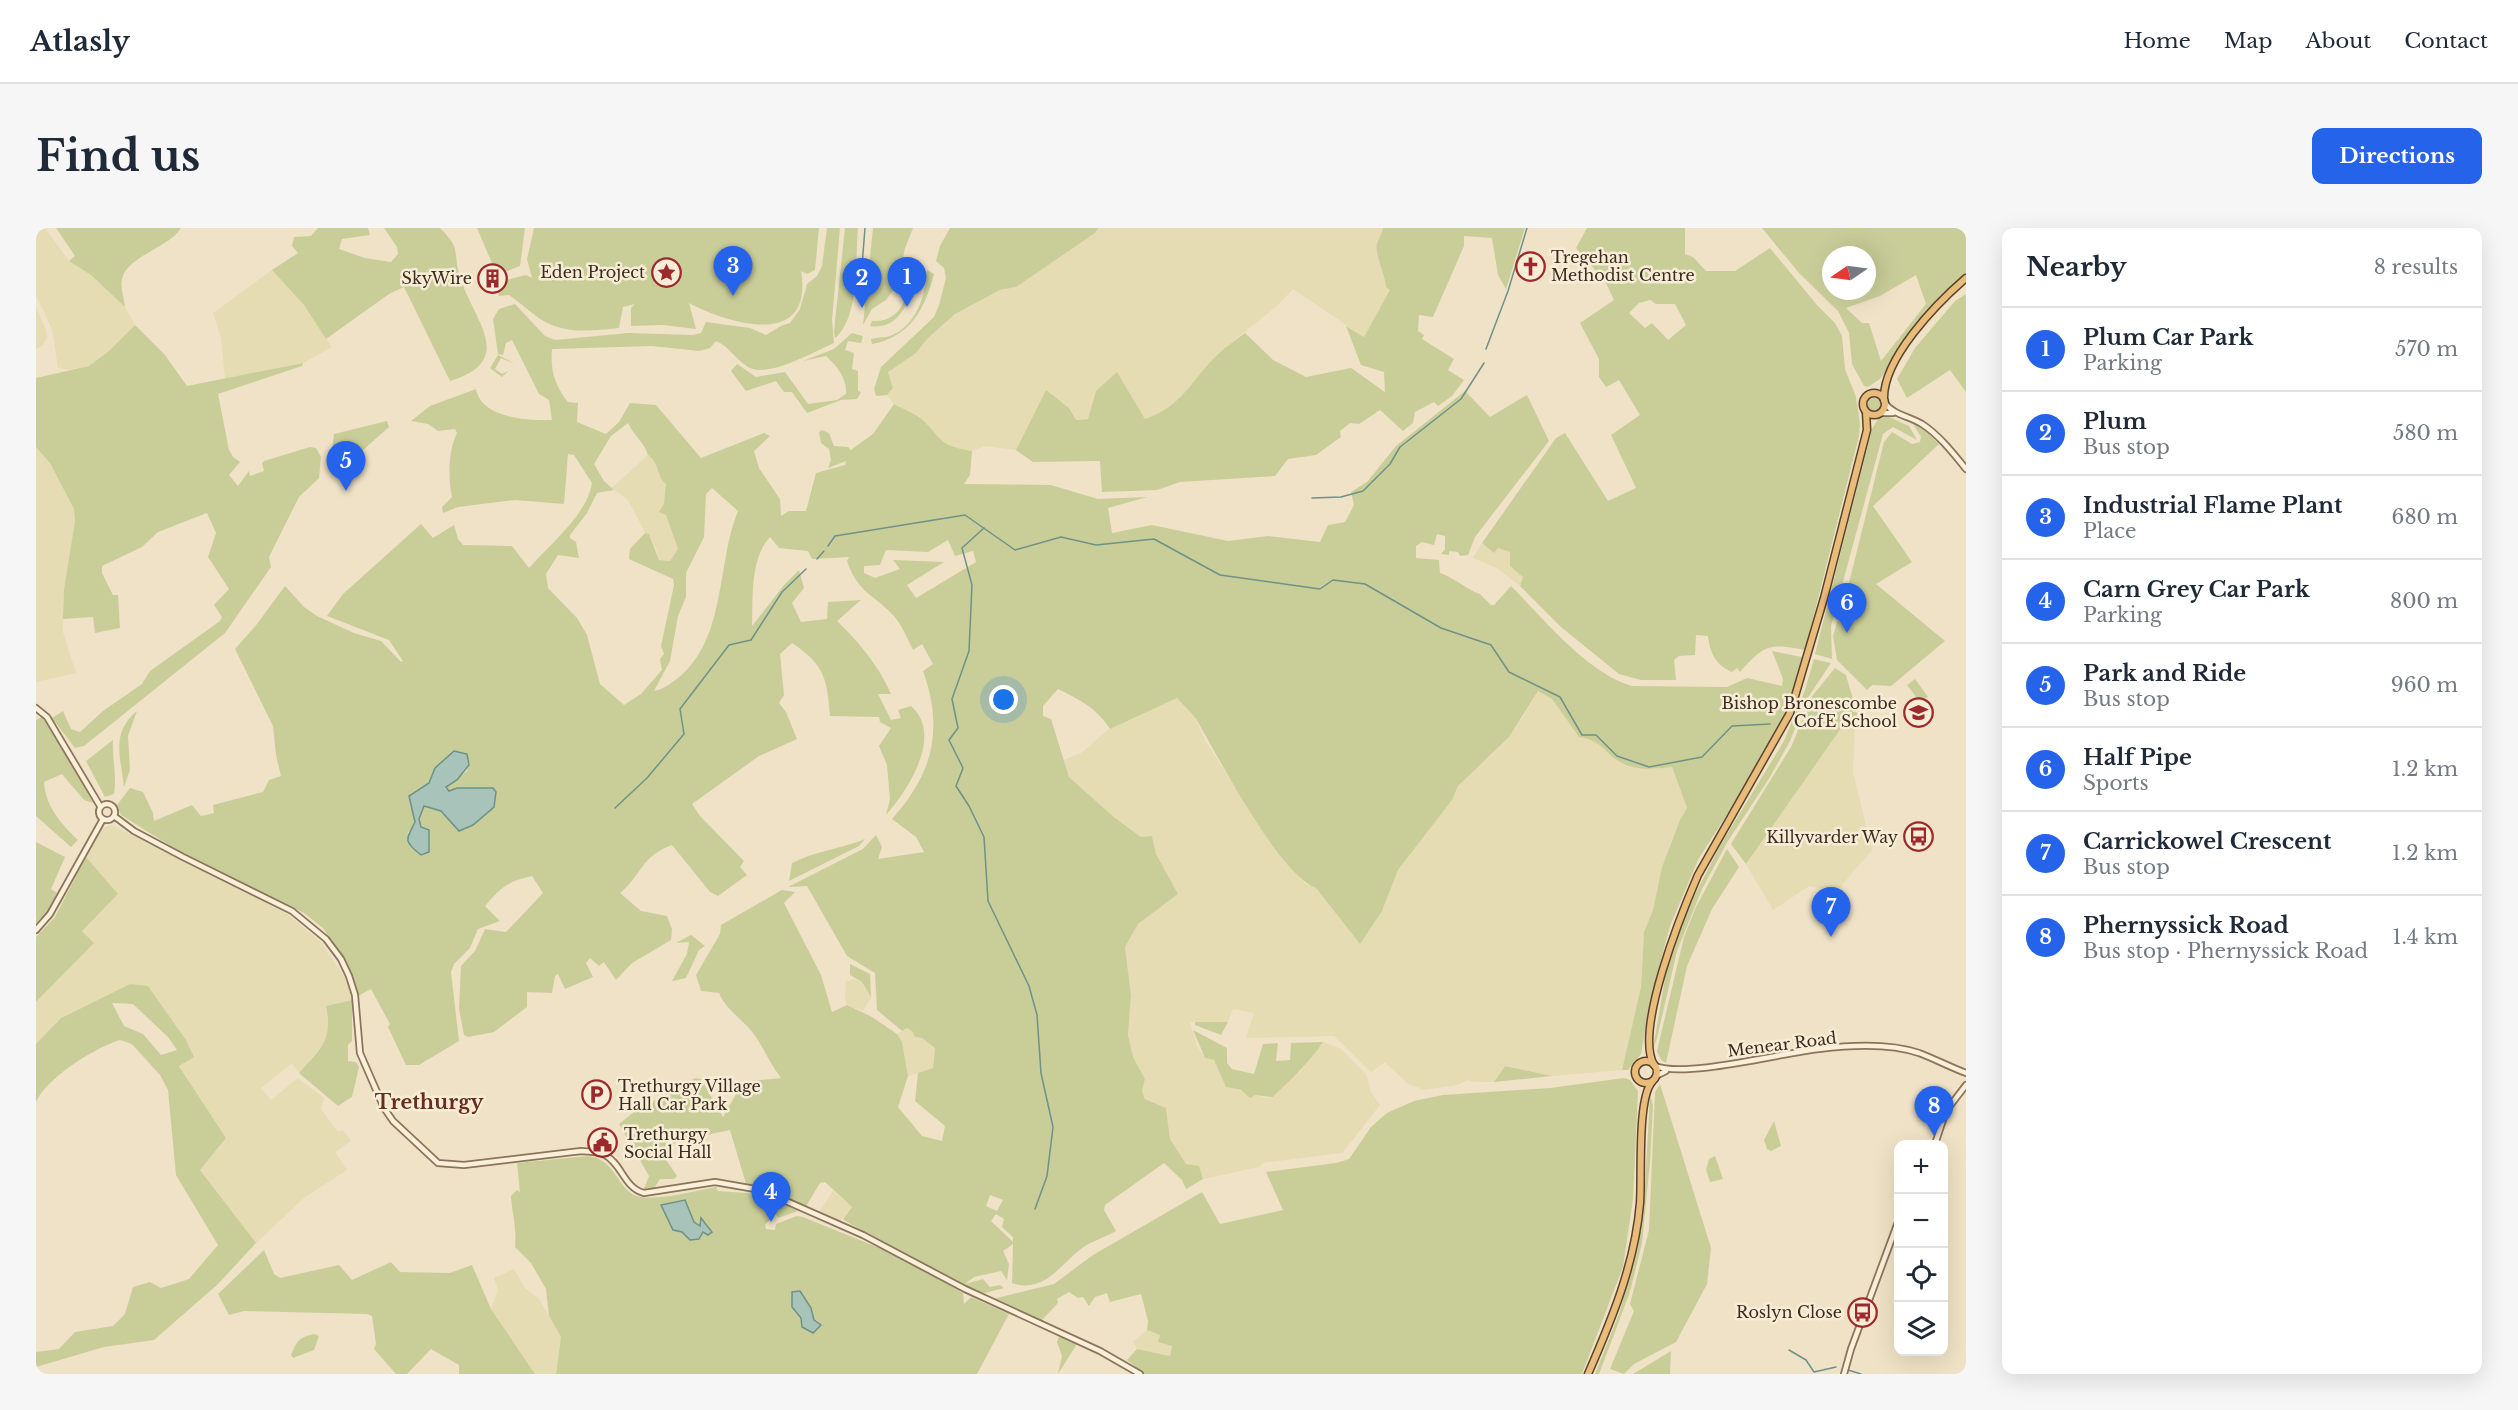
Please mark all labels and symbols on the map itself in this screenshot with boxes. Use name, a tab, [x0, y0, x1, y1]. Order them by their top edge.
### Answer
north arrow	[1822, 246, 1876, 300]
pin: 3	[714, 247, 752, 296]
place label: Tregehan Methodist Centre	[1551, 247, 1695, 285]
church icon: Tregehan Methodist Centre	[1514, 250, 1546, 282]
place icon: Eden Project	[650, 256, 682, 288]
pin: 1	[888, 257, 926, 307]
pin: 2	[842, 259, 882, 308]
building icon: SkyWire	[477, 262, 509, 294]
place label: Eden Project	[540, 262, 645, 282]
place label: SkyWire	[402, 268, 472, 288]
pin: 5	[326, 442, 366, 491]
pin: 6	[1828, 584, 1866, 633]
your location	[989, 685, 1018, 714]
place label: Bishop Bronescombe CofE School	[1722, 693, 1897, 731]
school or university icon: Bishop Bronescombe CofE School	[1902, 696, 1934, 728]
bus stop icon: Killyvarder Way	[1903, 821, 1935, 853]
place label: Killyvarder Way	[1766, 827, 1899, 847]
pin: 7	[1812, 888, 1850, 937]
street label: Menear Road	[1726, 1027, 1838, 1061]
place label: Trethurgy Village Hall Car Park	[618, 1076, 761, 1114]
parking icon: Trethurgy Village Hall Car Park	[581, 1079, 613, 1111]
pin: 8	[1914, 1086, 1954, 1136]
district label: Trethurgy	[375, 1090, 484, 1114]
place label: Trethurgy Social Hall	[624, 1124, 712, 1162]
public building icon: Trethurgy Social Hall	[587, 1127, 619, 1159]
pin: 4	[752, 1172, 790, 1222]
bus stop icon: Roslyn Close	[1847, 1296, 1879, 1328]
place label: Roslyn Close	[1736, 1302, 1842, 1322]

